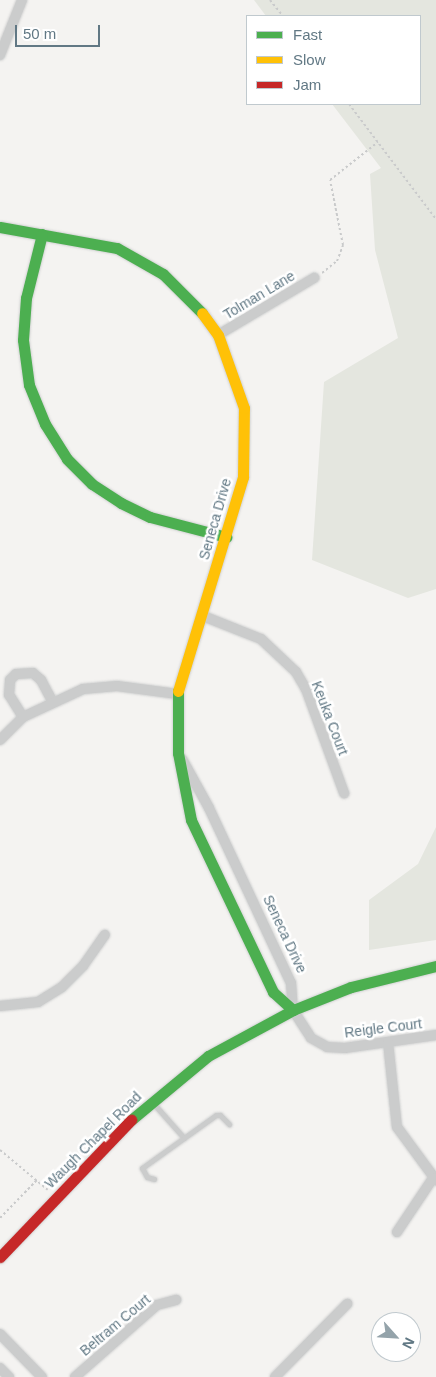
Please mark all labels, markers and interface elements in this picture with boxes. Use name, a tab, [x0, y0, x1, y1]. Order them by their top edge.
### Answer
scale bar	[18, 15, 102, 47]
legend	[246, 15, 421, 105]
text: 50 m	[23, 25, 56, 42]
text: Fast	[293, 26, 322, 43]
text: Slow	[293, 51, 326, 68]
text: Jam	[293, 76, 321, 93]
street label: Tolman Lane	[220, 267, 298, 323]
street label: Seneca Drive	[195, 476, 235, 562]
street label: Keuka Court	[308, 679, 352, 757]
street label: Seneca Drive	[260, 892, 310, 976]
street label: Reigle Court	[343, 1015, 423, 1041]
street label: Waugh Chapel Road	[41, 1088, 145, 1192]
street label: Beltram Court	[77, 1291, 153, 1359]
north arrow	[371, 1312, 421, 1362]
text: N	[399, 1335, 418, 1351]

